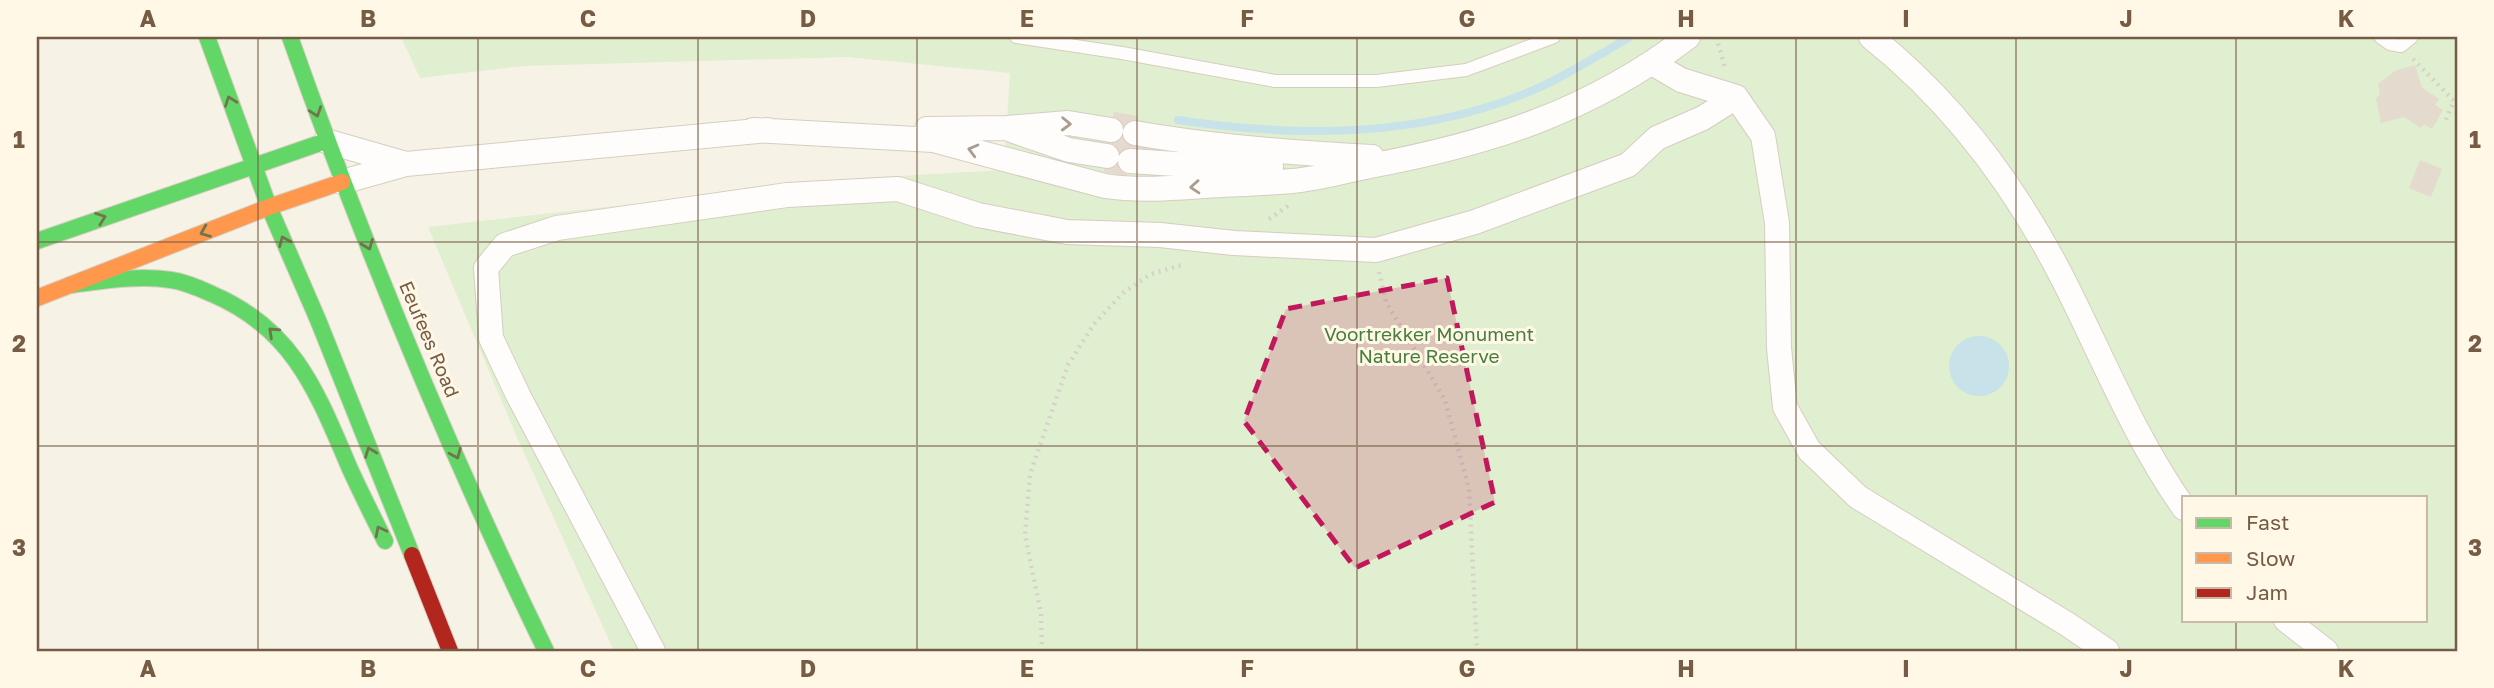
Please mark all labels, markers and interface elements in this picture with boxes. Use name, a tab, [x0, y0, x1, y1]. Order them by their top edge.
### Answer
text: A	[140, 4, 157, 32]
text: B	[360, 4, 376, 32]
text: C	[580, 4, 596, 32]
text: D	[800, 4, 816, 32]
text: E	[1020, 4, 1034, 32]
text: F	[1240, 4, 1254, 32]
text: G	[1459, 4, 1475, 32]
text: H	[1677, 4, 1695, 32]
text: I	[1902, 4, 1910, 32]
text: J	[2119, 4, 2133, 32]
text: K	[2338, 4, 2355, 32]
one-way arrow	[224, 95, 238, 107]
one-way arrow	[308, 105, 322, 117]
one-way arrow	[1060, 116, 1071, 131]
text: 1	[13, 125, 25, 153]
text: 1	[2469, 125, 2481, 153]
one-way arrow	[967, 144, 979, 159]
one-way arrow	[1189, 179, 1200, 194]
one-way arrow	[95, 212, 107, 226]
one-way arrow	[200, 223, 212, 237]
one-way arrow	[278, 236, 292, 248]
one-way arrow	[359, 238, 373, 250]
street label: Eeufees Road	[395, 277, 465, 401]
park label: Voortrekker Monument Nature Reserve	[1324, 322, 1534, 367]
one-way arrow	[268, 327, 281, 340]
text: 2	[12, 329, 26, 357]
text: 2	[2468, 329, 2482, 357]
one-way arrow	[364, 446, 378, 458]
one-way arrow	[448, 447, 462, 459]
legend	[2182, 496, 2428, 622]
text: Fast	[2246, 509, 2289, 535]
one-way arrow	[374, 526, 388, 538]
text: 3	[12, 533, 26, 561]
text: 3	[2468, 533, 2482, 561]
text: Slow	[2246, 545, 2295, 571]
text: Jam	[2246, 579, 2288, 605]
text: A	[140, 654, 157, 682]
text: B	[360, 654, 376, 682]
text: C	[580, 654, 596, 682]
text: D	[800, 654, 816, 682]
text: E	[1020, 654, 1034, 682]
text: F	[1240, 654, 1254, 682]
text: G	[1459, 654, 1475, 682]
text: H	[1677, 654, 1695, 682]
text: I	[1902, 654, 1910, 682]
text: J	[2119, 654, 2133, 682]
text: K	[2338, 654, 2355, 682]

